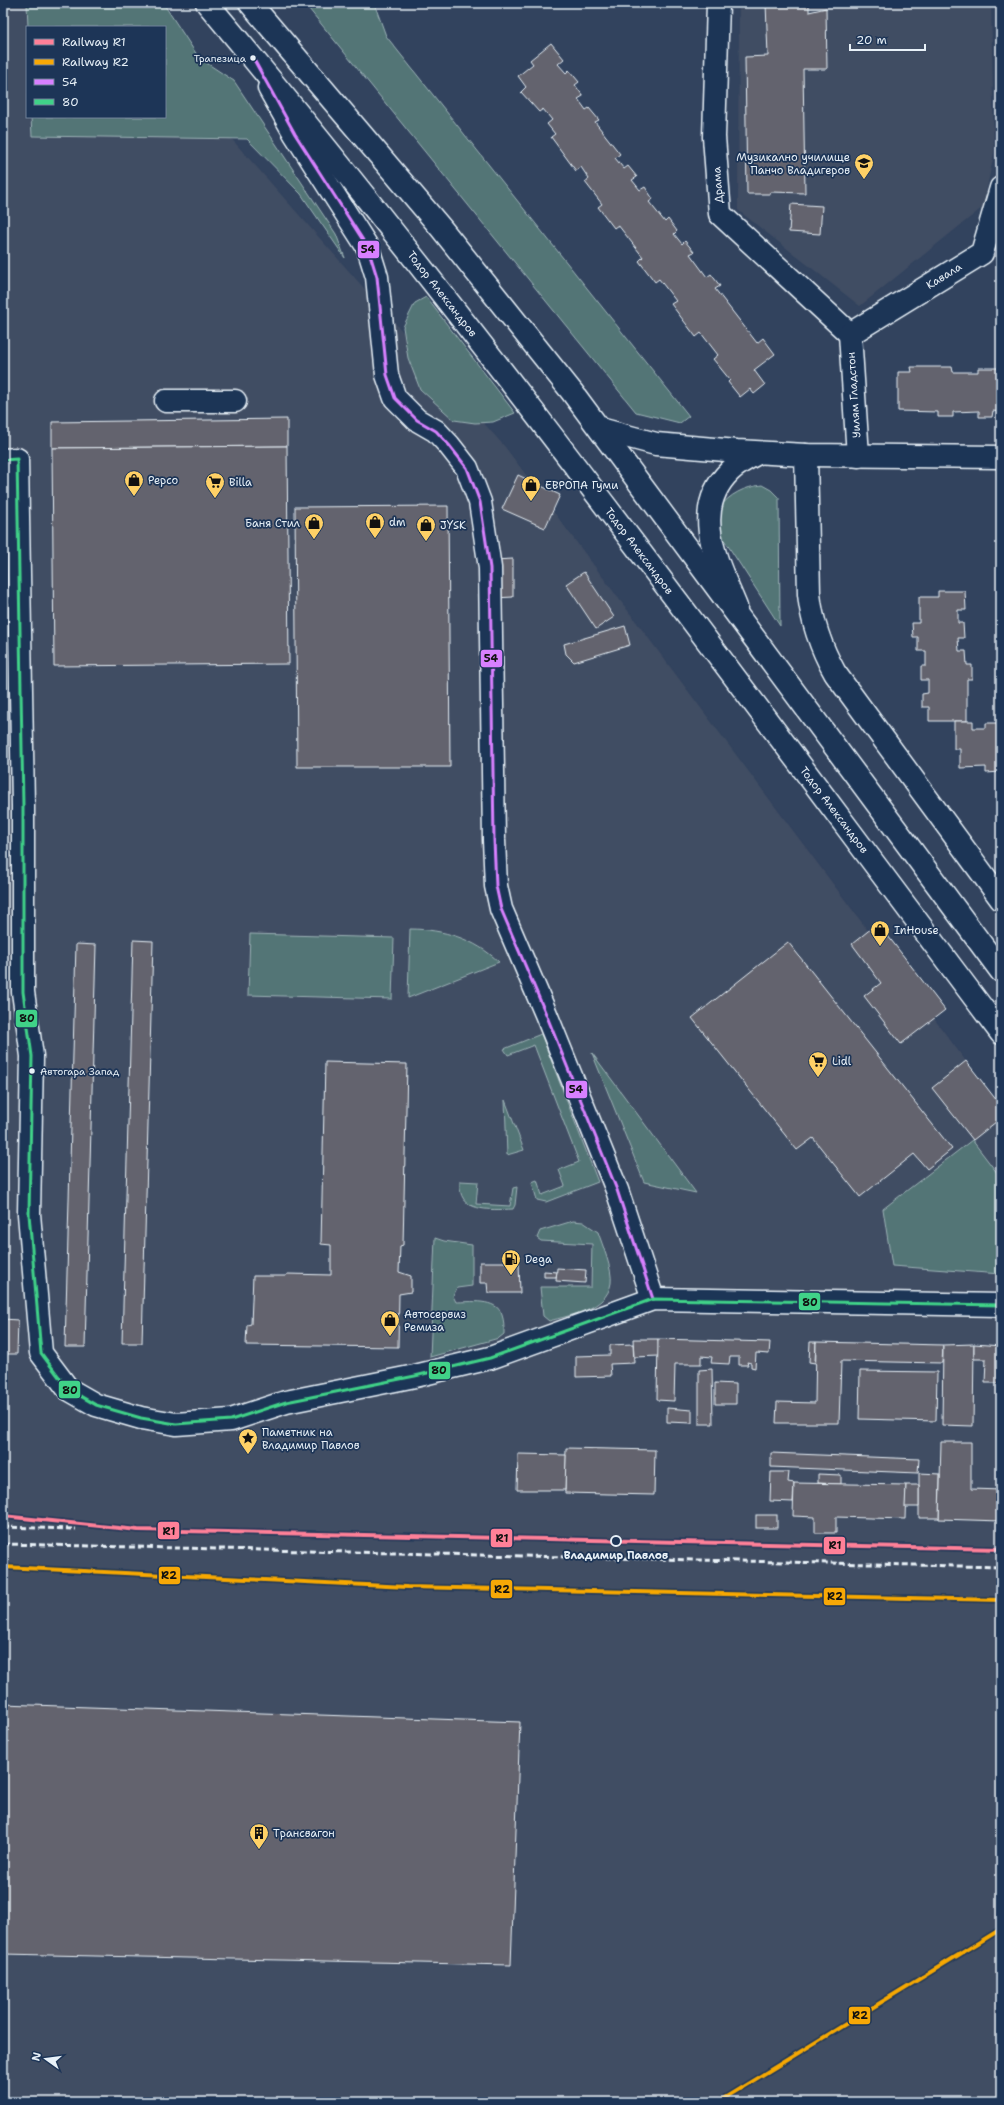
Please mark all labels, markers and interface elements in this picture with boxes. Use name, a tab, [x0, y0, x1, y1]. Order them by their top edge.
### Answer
legend	[26, 26, 166, 118]
scale bar	[850, 26, 925, 52]
text: 20 m	[856, 32, 887, 48]
text: Railway R1	[62, 34, 126, 50]
place label: Трапезица	[194, 52, 247, 65]
marker: Трапезица	[248, 53, 258, 63]
text: Railway R2	[62, 54, 129, 70]
text: 54	[62, 74, 77, 90]
text: 80	[62, 94, 79, 110]
place label: Музикално училище Панчо Владигеров	[736, 150, 850, 178]
school or university icon: Музикално училище Панчо Владигеров	[853, 152, 875, 180]
street label: Драма	[709, 166, 727, 204]
line badge: 54	[357, 240, 380, 259]
text: 54	[361, 242, 376, 257]
street label: Тодор Александров	[404, 248, 480, 340]
street label: Кавала	[923, 259, 965, 293]
street label: Уилям Гладстон	[844, 351, 864, 439]
shop icon: Pepco	[123, 469, 145, 497]
supermarket icon: Billa	[204, 471, 226, 499]
place label: Pepco	[148, 473, 179, 488]
shop icon: ЕВРОПА Гуми	[520, 474, 542, 502]
place label: Billa	[229, 475, 252, 490]
place label: ЕВРОПА Гуми	[545, 478, 618, 493]
street label: Тодор Александров	[601, 505, 677, 598]
shop icon: dm	[364, 511, 386, 539]
shop icon: Баня Стил	[303, 512, 325, 540]
shop icon: JYSK	[415, 514, 437, 542]
place label: dm	[389, 515, 406, 530]
place label: Баня Стил	[245, 516, 300, 531]
place label: JYSK	[440, 518, 466, 533]
line badge: 54	[480, 649, 503, 668]
text: 54	[484, 651, 499, 666]
street label: Тодор Александров	[796, 764, 872, 857]
shop icon: InHouse	[869, 919, 891, 947]
place label: InHouse	[894, 923, 939, 938]
line badge: 80	[15, 1009, 38, 1028]
text: 80	[19, 1011, 35, 1026]
supermarket icon: Lidl	[807, 1050, 829, 1078]
place label: Lidl	[832, 1054, 852, 1069]
place label: Автогара Запад	[40, 1065, 120, 1078]
marker: Автогара Запад	[27, 1066, 37, 1076]
line badge: 54	[565, 1080, 588, 1099]
text: 54	[569, 1082, 584, 1097]
fuel station icon: Dega	[500, 1248, 522, 1276]
place label: Dega	[525, 1252, 552, 1267]
line badge: 80	[798, 1292, 821, 1311]
text: 80	[802, 1295, 818, 1310]
place label: Автосервиз Ремиза	[404, 1307, 466, 1335]
shop icon: Автосервиз Ремиза	[379, 1309, 401, 1337]
line badge: 80	[428, 1361, 451, 1380]
text: 80	[431, 1363, 447, 1378]
line badge: 80	[58, 1380, 81, 1399]
text: 80	[62, 1383, 78, 1398]
place label: Паметник на Владимир Павлов	[262, 1425, 360, 1453]
place icon: Паметник на Владимир Павлов	[237, 1427, 259, 1455]
line badge: R1	[157, 1521, 180, 1540]
text: R1	[163, 1524, 175, 1539]
line badge: R1	[490, 1528, 513, 1548]
text: R1	[496, 1531, 508, 1546]
marker: Владимир Павлов	[610, 1535, 622, 1547]
line badge: R1	[823, 1536, 846, 1555]
text: R1	[829, 1538, 841, 1553]
place label: Владимир Павлов	[564, 1548, 668, 1563]
line badge: R2	[158, 1566, 181, 1585]
text: R2	[161, 1568, 177, 1583]
line badge: R2	[490, 1579, 513, 1599]
text: R2	[494, 1582, 510, 1597]
line badge: R2	[823, 1587, 846, 1606]
text: R2	[827, 1589, 843, 1604]
building icon: Tрансвагон	[248, 1822, 270, 1850]
place label: Tрансвагон	[273, 1826, 335, 1841]
line badge: R2	[848, 2006, 871, 2025]
text: R2	[852, 2008, 868, 2023]
north arrow	[26, 2039, 66, 2079]
text: N	[28, 2050, 45, 2063]

